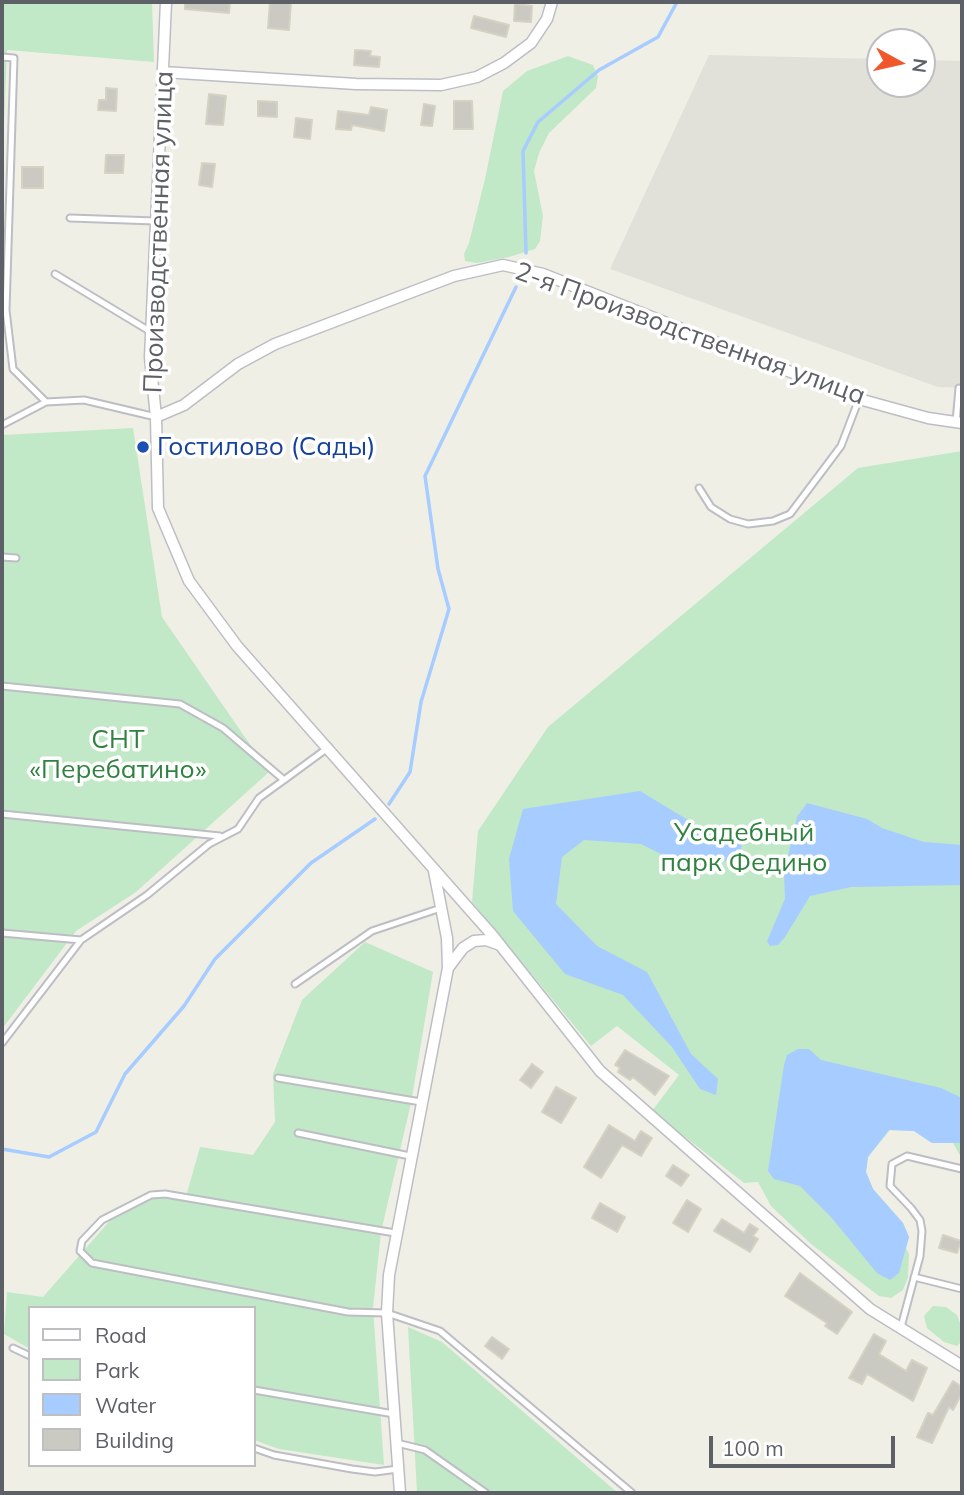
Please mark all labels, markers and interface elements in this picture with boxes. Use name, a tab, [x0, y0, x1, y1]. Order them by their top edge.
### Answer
north arrow	[866, 28, 936, 98]
text: N	[907, 57, 933, 74]
street label: Производственная улица	[138, 70, 180, 394]
street label: 2-я Производственная улица	[511, 256, 869, 412]
place label: Гостилово (Сады)	[157, 431, 375, 463]
marker: Гостилово (Сады)	[135, 439, 151, 455]
park label: СНТ «Перебатино»	[30, 724, 206, 786]
park label: Усадебный парк Федино	[661, 817, 827, 878]
legend	[28, 1306, 256, 1467]
text: Road	[95, 1322, 146, 1348]
text: Park	[95, 1357, 139, 1383]
text: Water	[95, 1392, 156, 1418]
scale bar	[712, 1422, 898, 1466]
text: Building	[95, 1427, 174, 1453]
text: 100 m	[722, 1435, 784, 1461]

